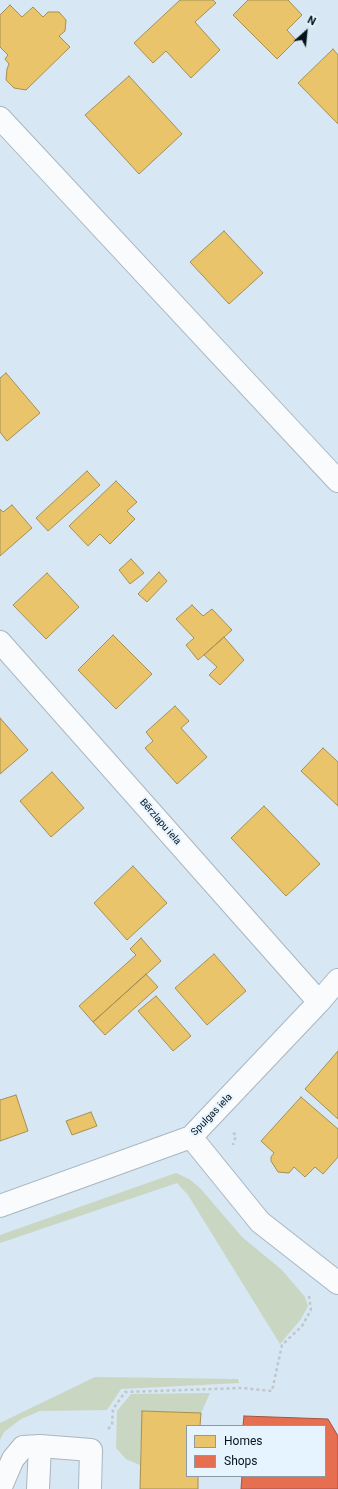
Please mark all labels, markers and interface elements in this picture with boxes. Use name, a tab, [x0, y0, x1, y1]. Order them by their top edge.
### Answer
north arrow	[286, 12, 326, 52]
text: N	[305, 13, 318, 28]
street label: Bērzlapu iela	[137, 797, 183, 847]
street label: Spulgas iela	[189, 1091, 235, 1139]
legend	[186, 1425, 326, 1477]
text: Homes	[224, 1434, 262, 1448]
text: Shops	[224, 1454, 258, 1468]

